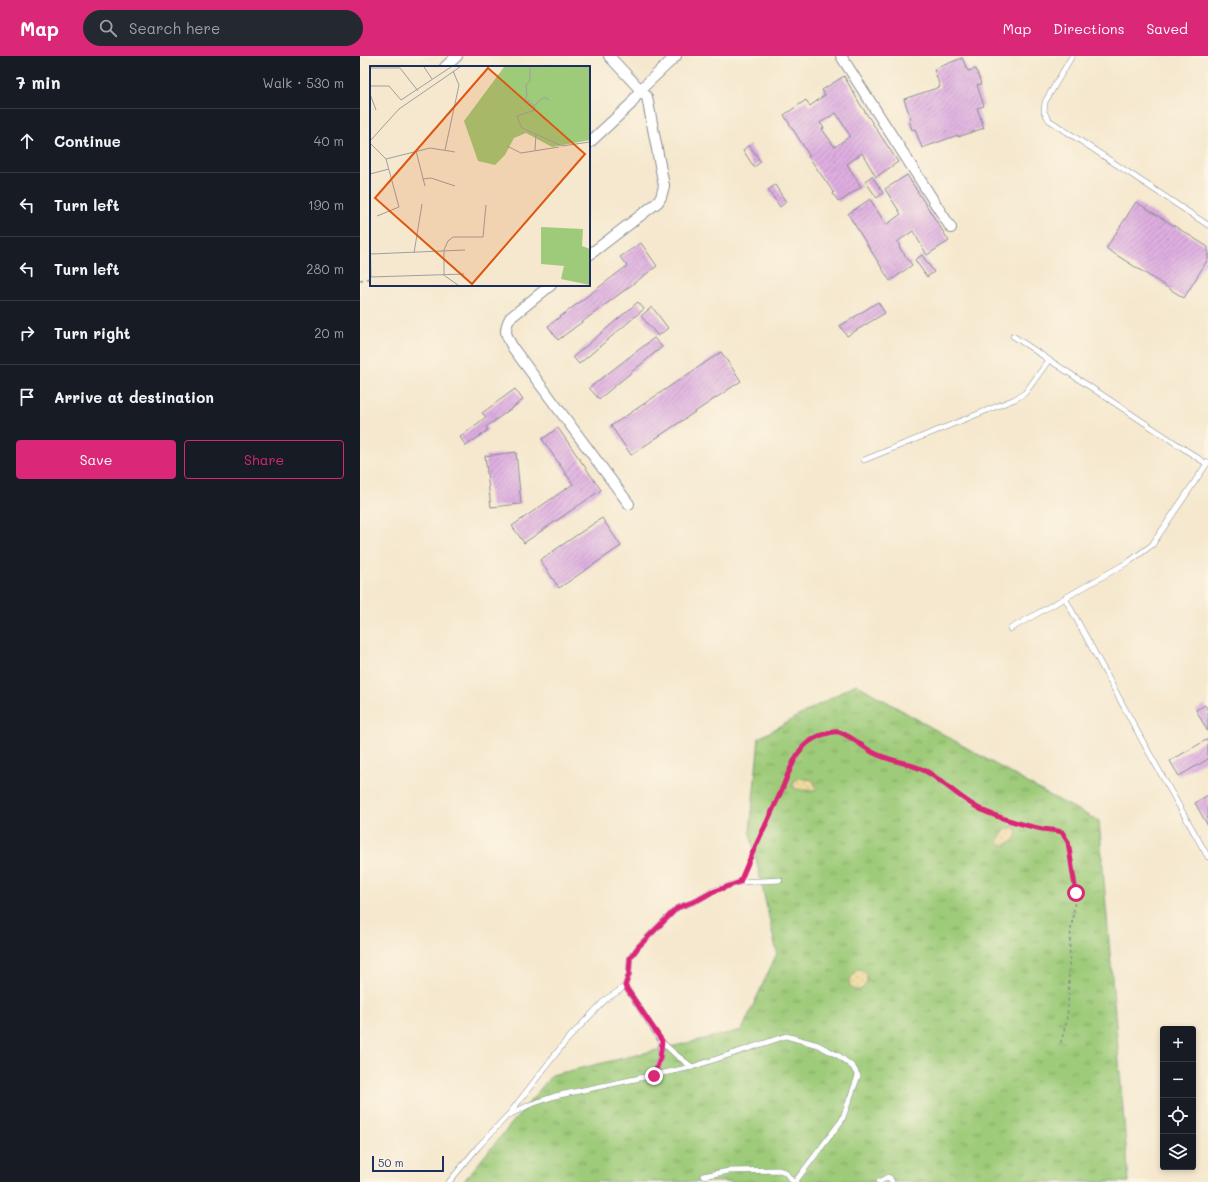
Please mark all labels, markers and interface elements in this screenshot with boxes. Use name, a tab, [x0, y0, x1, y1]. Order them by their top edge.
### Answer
search box	[83, 10, 363, 46]
text: Map	[20, 16, 59, 41]
icon: search	[97, 17, 119, 39]
text: Search here	[129, 18, 220, 38]
text: Map	[1003, 19, 1031, 38]
text: Directions	[1053, 19, 1124, 38]
text: Saved	[1146, 19, 1188, 38]
inset map	[370, 66, 590, 286]
text: 7 min	[16, 71, 61, 93]
text: Walk · 530 m	[263, 74, 344, 91]
icon: ahead	[16, 130, 38, 152]
text: Continue	[54, 131, 121, 151]
text: 40 m	[314, 132, 344, 149]
icon: left	[16, 194, 38, 216]
text: Turn left	[54, 195, 119, 215]
text: 190 m	[308, 196, 344, 213]
icon: left	[16, 258, 38, 280]
text: Turn left	[54, 259, 119, 279]
text: 280 m	[306, 260, 344, 277]
icon: right	[16, 322, 38, 344]
text: Turn right	[54, 323, 131, 343]
text: 20 m	[314, 324, 344, 341]
icon: arrive	[16, 386, 38, 408]
text: Arrive at destination	[54, 387, 214, 407]
button: Save	[16, 440, 176, 479]
button: Share	[184, 440, 344, 479]
route start	[1067, 884, 1085, 902]
map controls	[1160, 1026, 1196, 1170]
button: +	[1160, 1026, 1196, 1062]
button: −	[1160, 1062, 1196, 1098]
route end	[645, 1067, 663, 1085]
button: locate	[1160, 1098, 1196, 1134]
button: layers	[1160, 1134, 1196, 1170]
scale bar	[372, 1154, 444, 1173]
text: 50 m	[378, 1155, 404, 1170]

